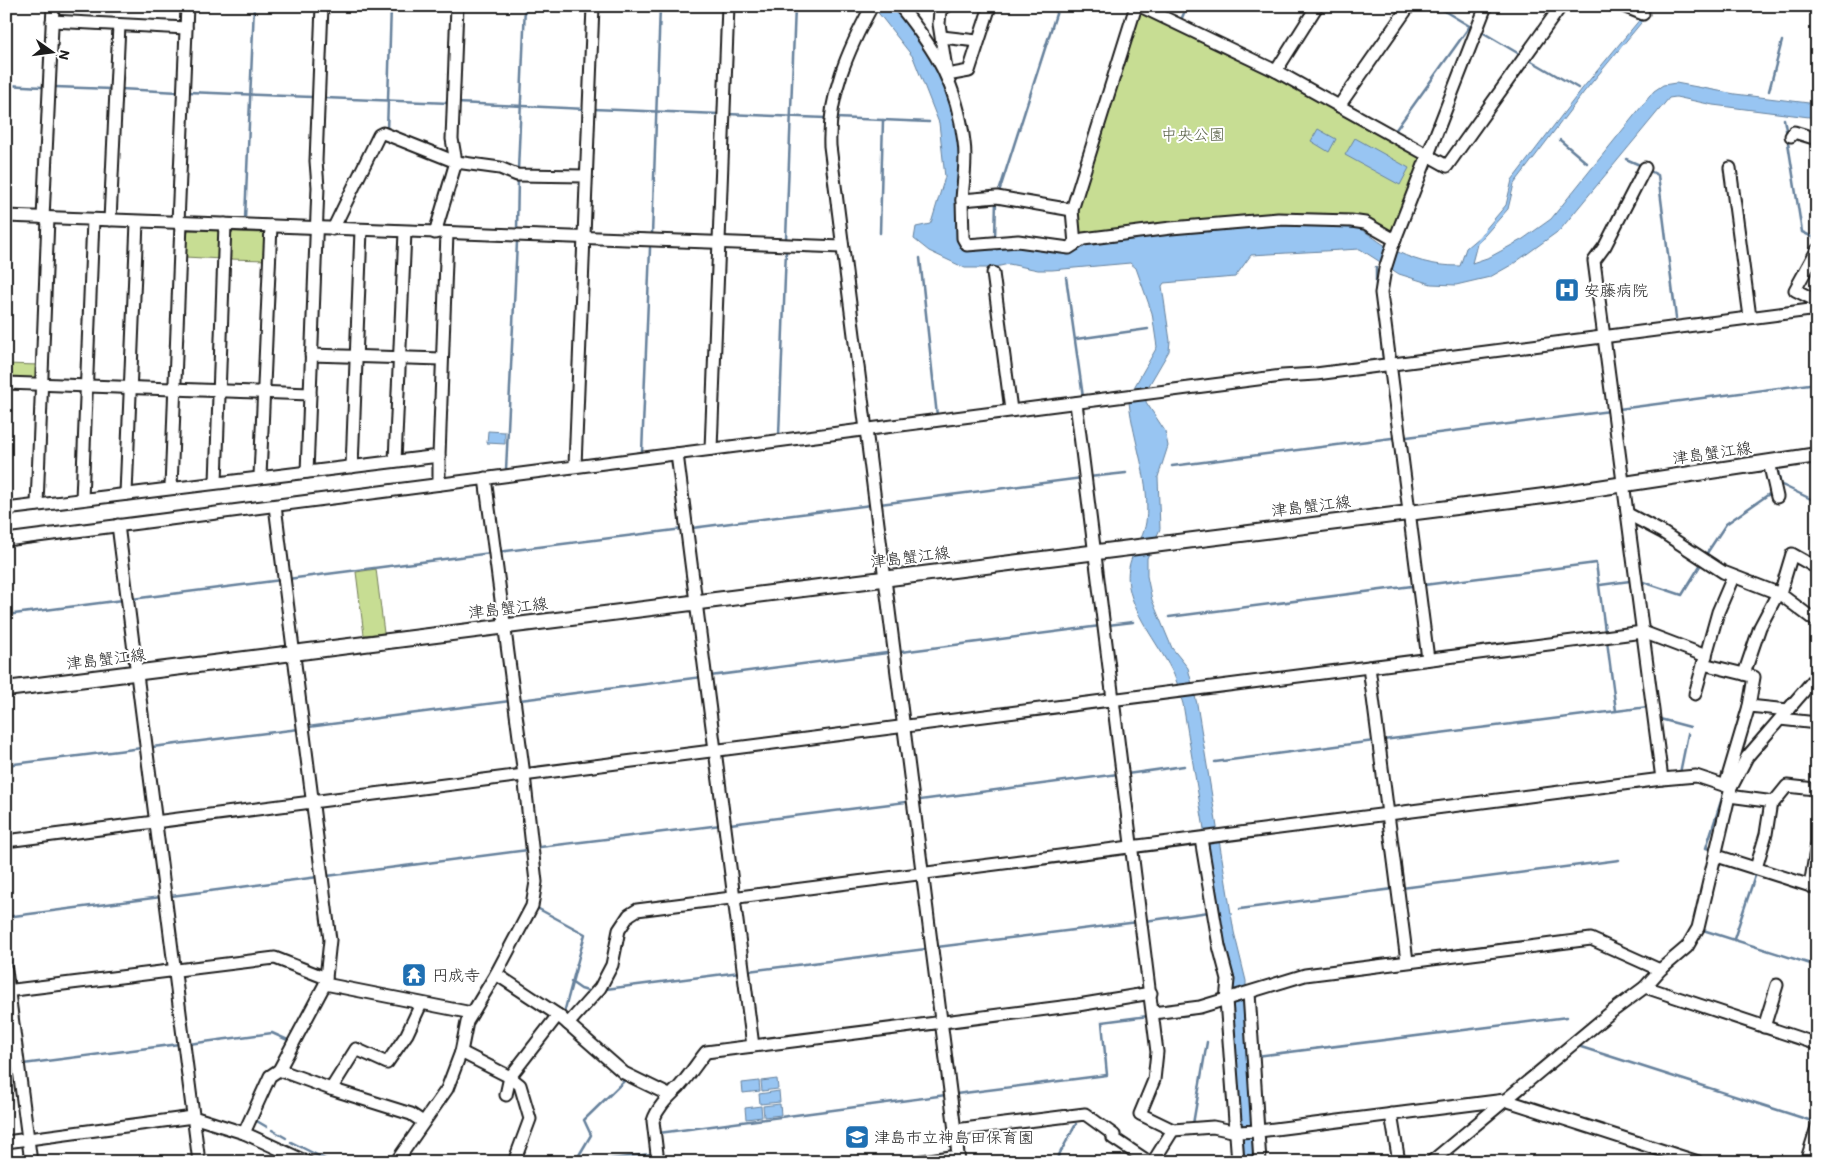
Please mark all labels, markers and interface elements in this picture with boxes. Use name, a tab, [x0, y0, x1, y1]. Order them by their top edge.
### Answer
north arrow	[28, 28, 78, 78]
text: N	[55, 48, 74, 62]
park label: 中央公園	[1161, 125, 1225, 144]
hospital icon: 安藤病院	[1554, 277, 1580, 303]
place label: 安藤病院	[1584, 281, 1648, 300]
street label: 津島蟹江線	[1671, 438, 1753, 468]
street label: 津島蟹江線	[1270, 492, 1352, 520]
street label: 津島蟹江線	[869, 543, 951, 571]
street label: 津島蟹江線	[467, 594, 549, 622]
street label: 津島蟹江線	[65, 645, 147, 673]
temple icon: 円成寺	[401, 962, 427, 988]
place label: 円成寺	[432, 966, 480, 985]
school or university icon: 津島市立神島田保育園	[844, 1124, 870, 1150]
place label: 津島市立神島田保育園	[874, 1128, 1034, 1147]

